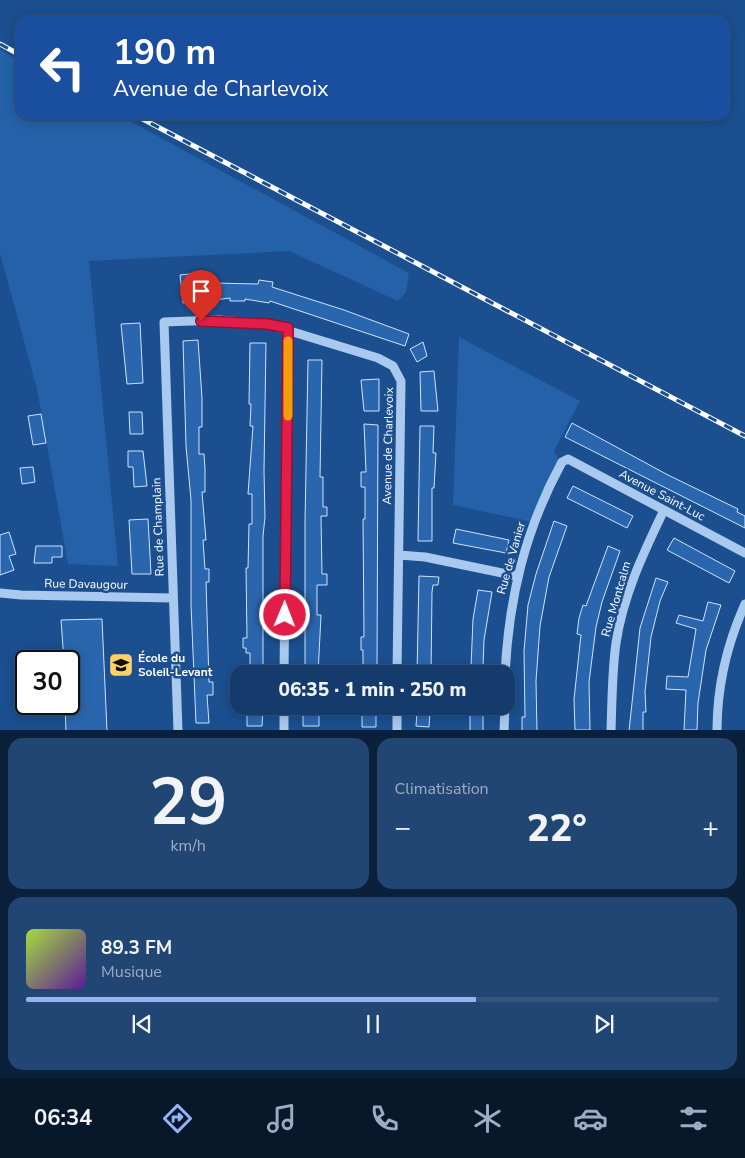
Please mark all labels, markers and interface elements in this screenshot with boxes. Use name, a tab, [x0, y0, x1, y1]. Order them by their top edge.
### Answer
text: 190 m	[113, 29, 216, 76]
icon: left	[30, 35, 95, 100]
text: Avenue de Charlevoix	[113, 74, 329, 104]
pin	[180, 270, 222, 321]
icon: arrive	[187, 277, 215, 305]
street label: Avenue de Charlevoix	[379, 386, 397, 505]
street label: Avenue Saint-Luc	[616, 466, 708, 525]
street label: Rue de Champlain	[148, 477, 168, 577]
street label: Rue de Vanier	[493, 519, 529, 596]
street label: Rue Montcalm	[598, 559, 634, 639]
street label: Rue Davaugour	[44, 575, 128, 593]
position arrow	[258, 588, 310, 640]
speed limit sign: 30	[15, 650, 80, 715]
place label: École du Soleil-Levant	[138, 650, 213, 680]
school or university icon: École du Soleil-Levant	[108, 652, 134, 678]
text: 06:35 · 1 min · 250 m	[279, 677, 466, 703]
text: 29	[149, 758, 227, 847]
text: Climatisation	[395, 778, 489, 800]
text: 22°	[527, 803, 587, 854]
text: −	[395, 809, 411, 847]
text: +	[702, 809, 719, 847]
text: km/h	[171, 835, 206, 857]
text: 89.3 FM	[101, 935, 172, 961]
text: Musique	[101, 961, 162, 983]
icon: previous	[128, 1010, 156, 1038]
icon: pause	[359, 1010, 387, 1038]
icon: next	[590, 1010, 618, 1038]
icon: directions	[160, 1101, 195, 1136]
icon: music	[264, 1101, 299, 1136]
icon: phone	[367, 1101, 402, 1136]
icon: climate	[470, 1101, 505, 1136]
icon: car	[573, 1101, 608, 1136]
icon: filters	[676, 1101, 711, 1136]
text: 06:34	[34, 1103, 92, 1133]

